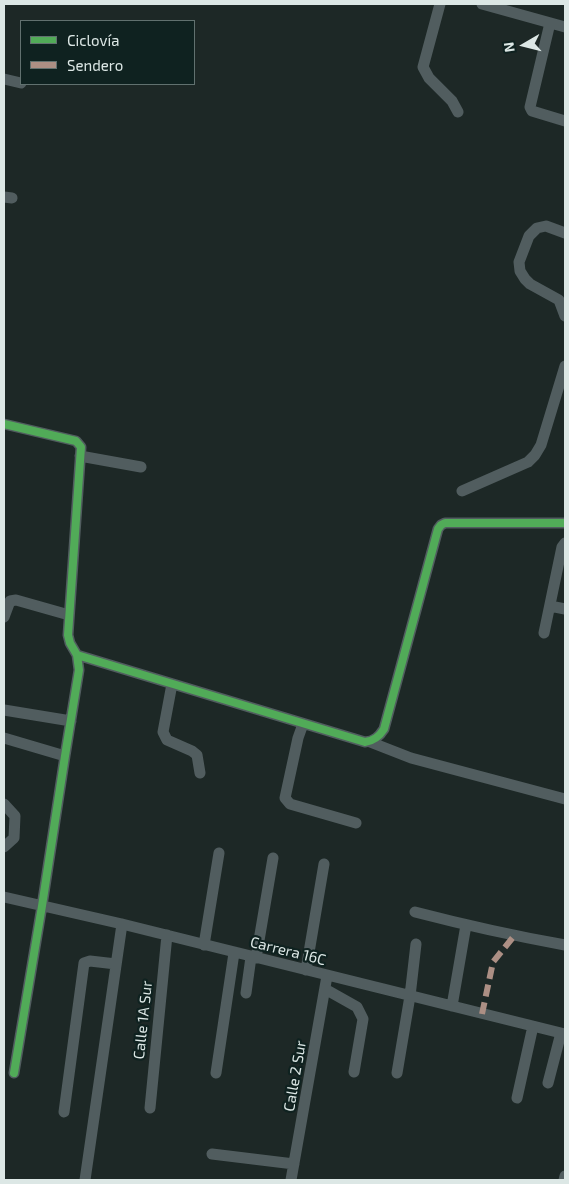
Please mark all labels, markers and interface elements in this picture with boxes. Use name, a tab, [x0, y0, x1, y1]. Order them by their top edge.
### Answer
legend	[20, 20, 195, 85]
north arrow	[499, 20, 549, 70]
text: Ciclovía	[67, 31, 119, 49]
text: N	[500, 41, 518, 53]
text: Sendero	[67, 56, 123, 74]
street label: Carrera 16C	[248, 933, 328, 969]
street label: Calle 1A Sur	[130, 980, 156, 1060]
street label: Calle 2 Sur	[280, 1039, 310, 1113]

